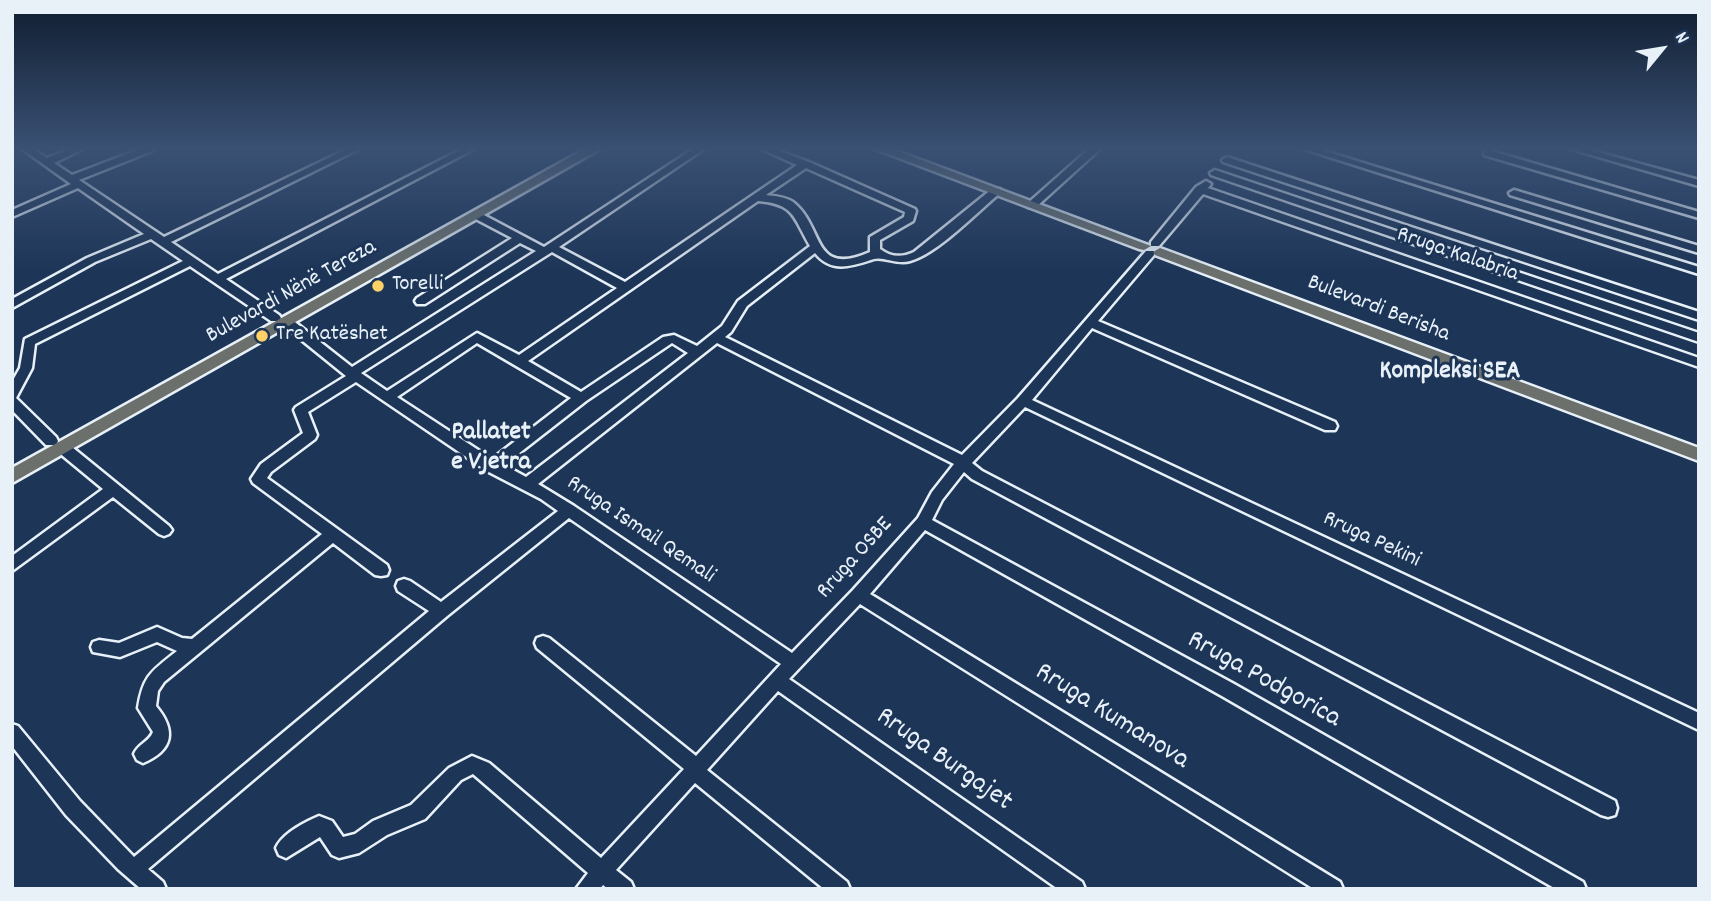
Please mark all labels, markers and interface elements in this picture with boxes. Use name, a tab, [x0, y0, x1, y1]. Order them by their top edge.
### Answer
north arrow	[1627, 14, 1697, 84]
text: N	[1667, 27, 1695, 49]
street label: Rruga Kalabria	[1392, 222, 1522, 290]
street label: Bulevardi Nënë Tereza	[202, 235, 382, 351]
street label: Bulevardi Berisha	[1303, 270, 1453, 350]
place label: Torelli	[392, 272, 443, 300]
marker: Torelli	[370, 278, 386, 294]
place label: Tre Katëshet	[276, 322, 388, 350]
marker: Tre Katëshet	[254, 328, 270, 344]
district label: Kompleksi SEA	[1380, 357, 1520, 389]
district label: Pallatet e Vjetra	[451, 418, 531, 480]
street label: Rruga Ismail Qemali	[560, 471, 720, 591]
street label: Rruga Pekini	[1318, 506, 1424, 576]
street label: Rruga OSBE	[812, 512, 900, 606]
street label: Rruga Podgorica	[1180, 625, 1346, 737]
street label: Rruga Kumanova	[1028, 657, 1194, 779]
street label: Rruga Burgajet	[868, 702, 1018, 820]

